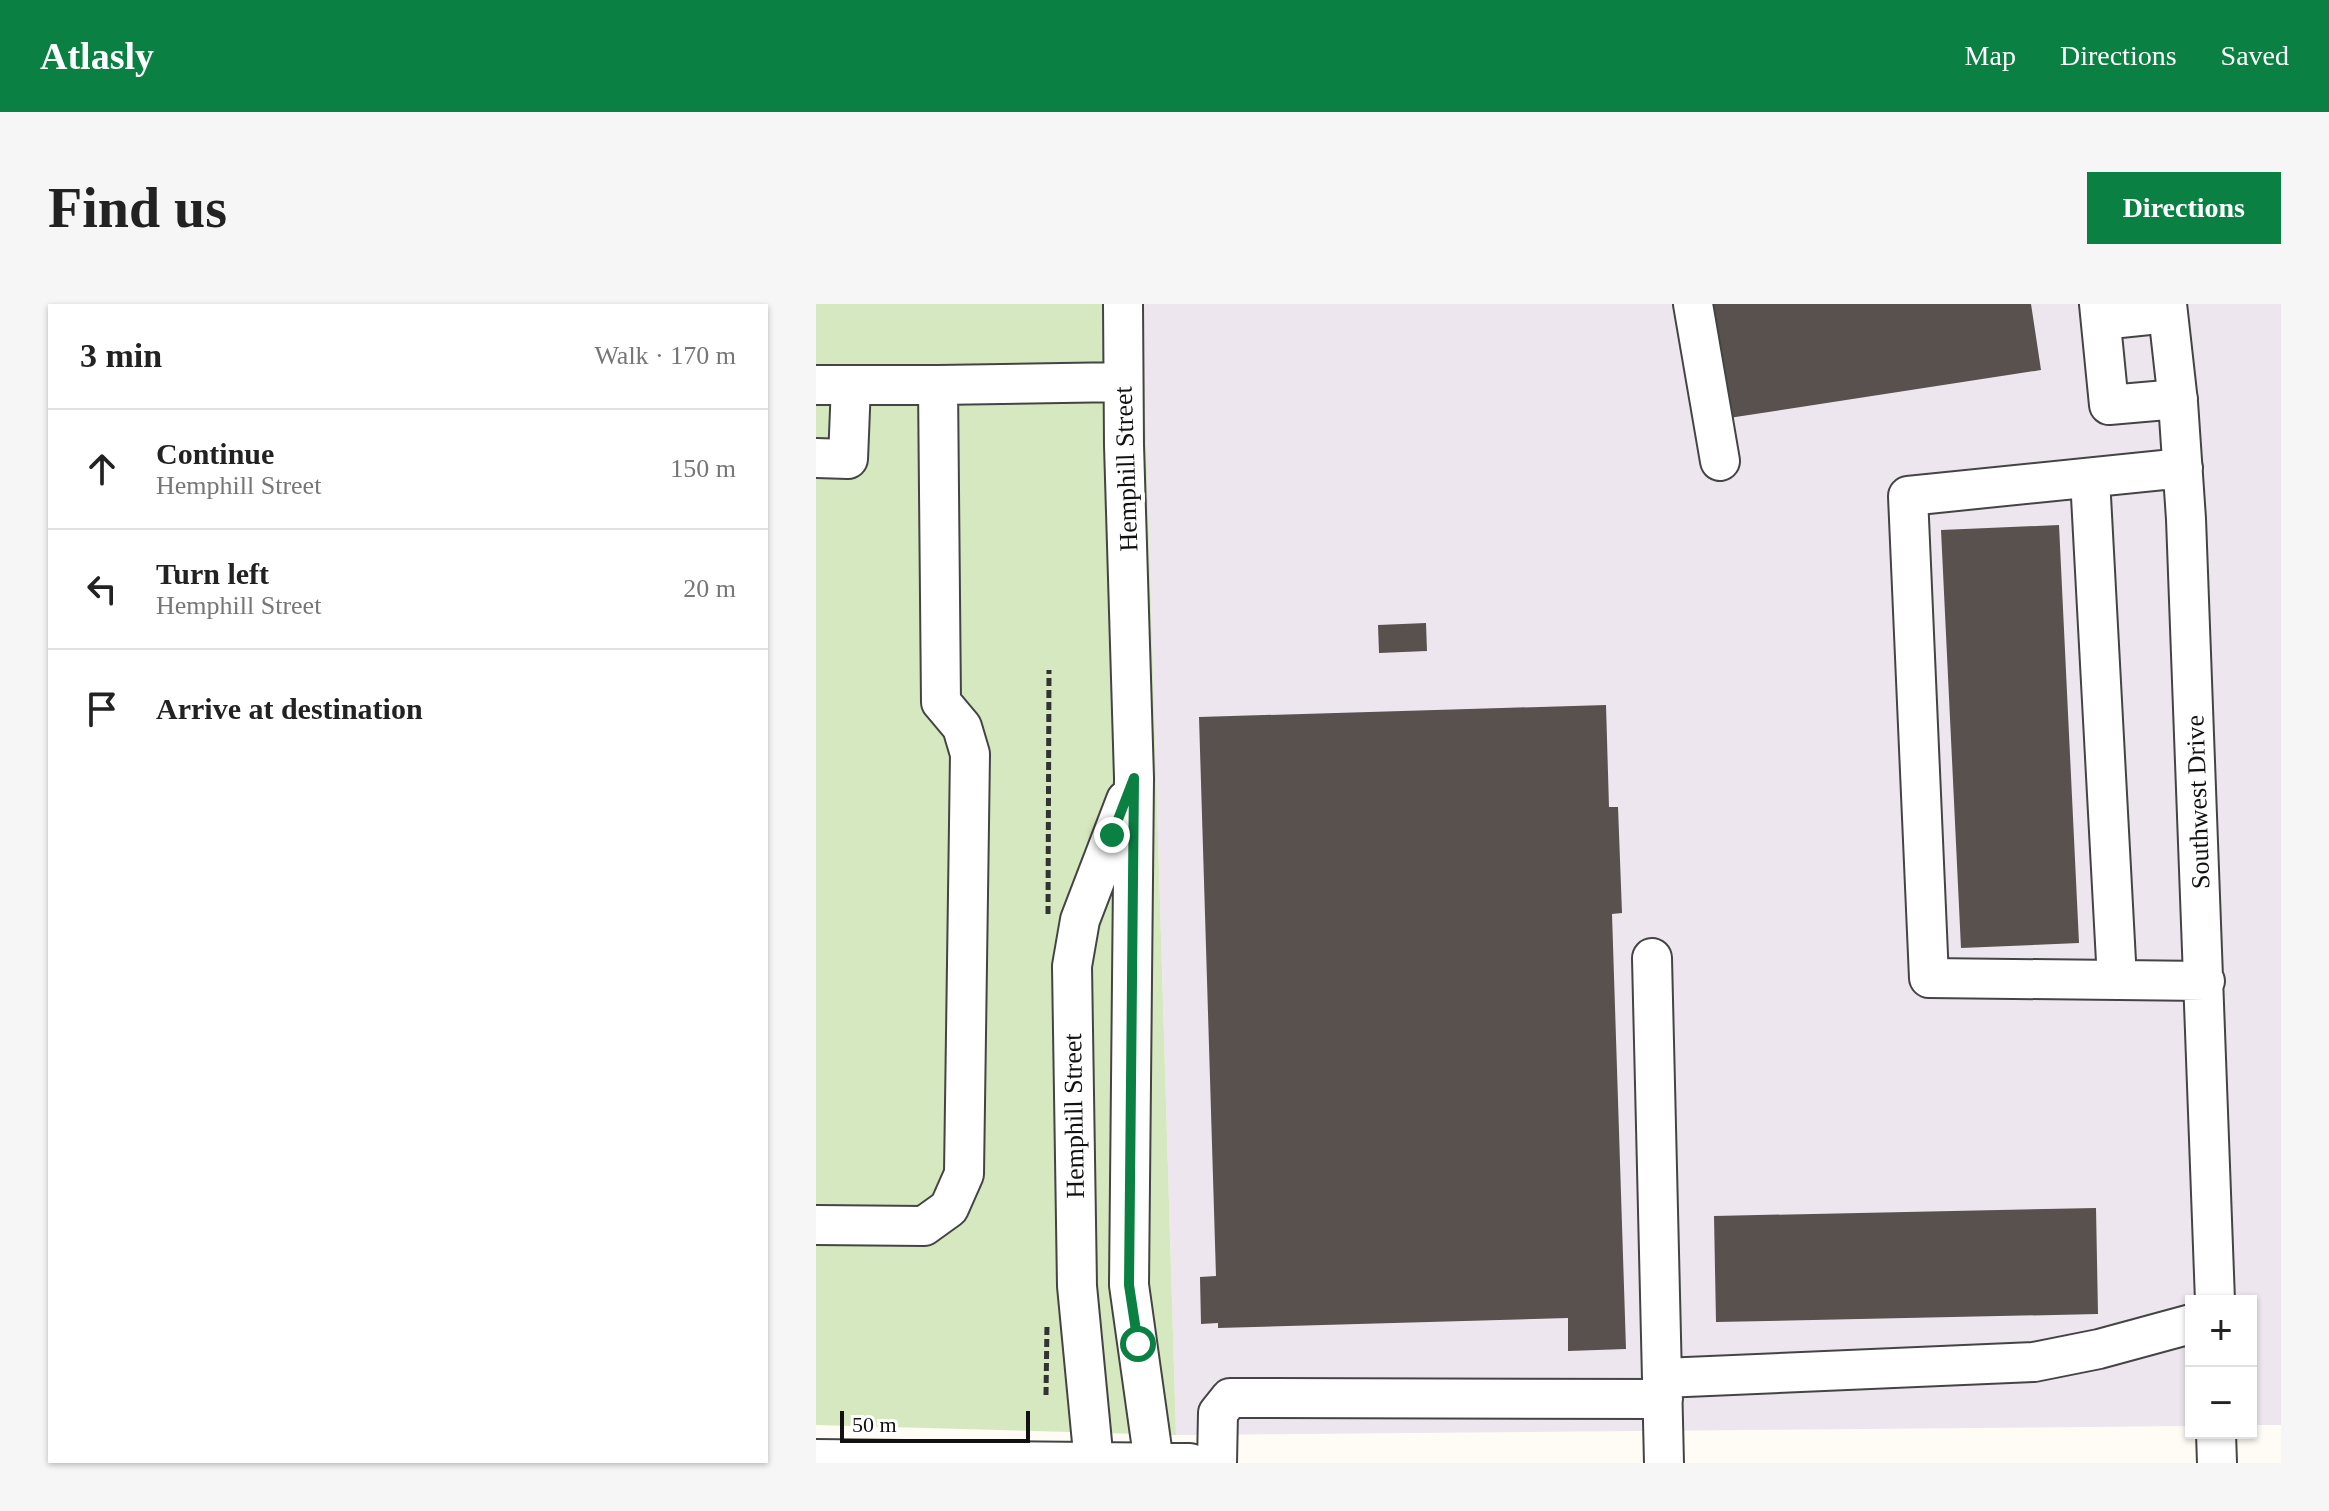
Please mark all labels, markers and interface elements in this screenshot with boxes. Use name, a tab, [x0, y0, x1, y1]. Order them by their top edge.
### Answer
text: Atlasly	[40, 35, 154, 77]
text: Map	[1965, 40, 2016, 71]
text: Directions	[2060, 40, 2177, 71]
text: Saved	[2221, 40, 2289, 71]
button: Directions	[2087, 172, 2281, 244]
text: Find us	[48, 177, 227, 239]
text: 3 min	[80, 337, 162, 374]
text: Walk · 170 m	[594, 341, 736, 370]
street label: Hemphill Street	[1109, 385, 1143, 552]
text: Continue	[156, 437, 274, 470]
icon: ahead	[80, 447, 124, 491]
text: 150 m	[670, 454, 736, 483]
text: Hemphill Street	[156, 471, 321, 500]
text: Turn left	[156, 557, 269, 590]
icon: left	[80, 567, 124, 611]
text: 20 m	[683, 574, 736, 603]
text: Hemphill Street	[156, 591, 321, 620]
icon: arrive	[80, 687, 124, 731]
text: Arrive at destination	[156, 692, 423, 725]
street label: Southwest Drive	[2180, 715, 2216, 889]
route end	[1094, 817, 1130, 853]
street label: Hemphill Street	[1058, 1032, 1090, 1199]
map controls	[2185, 1295, 2257, 1439]
button: +	[2185, 1295, 2257, 1367]
route start	[1120, 1326, 1156, 1362]
button: −	[2185, 1367, 2257, 1439]
scale bar	[840, 1407, 1030, 1443]
text: 50 m	[852, 1412, 897, 1437]

